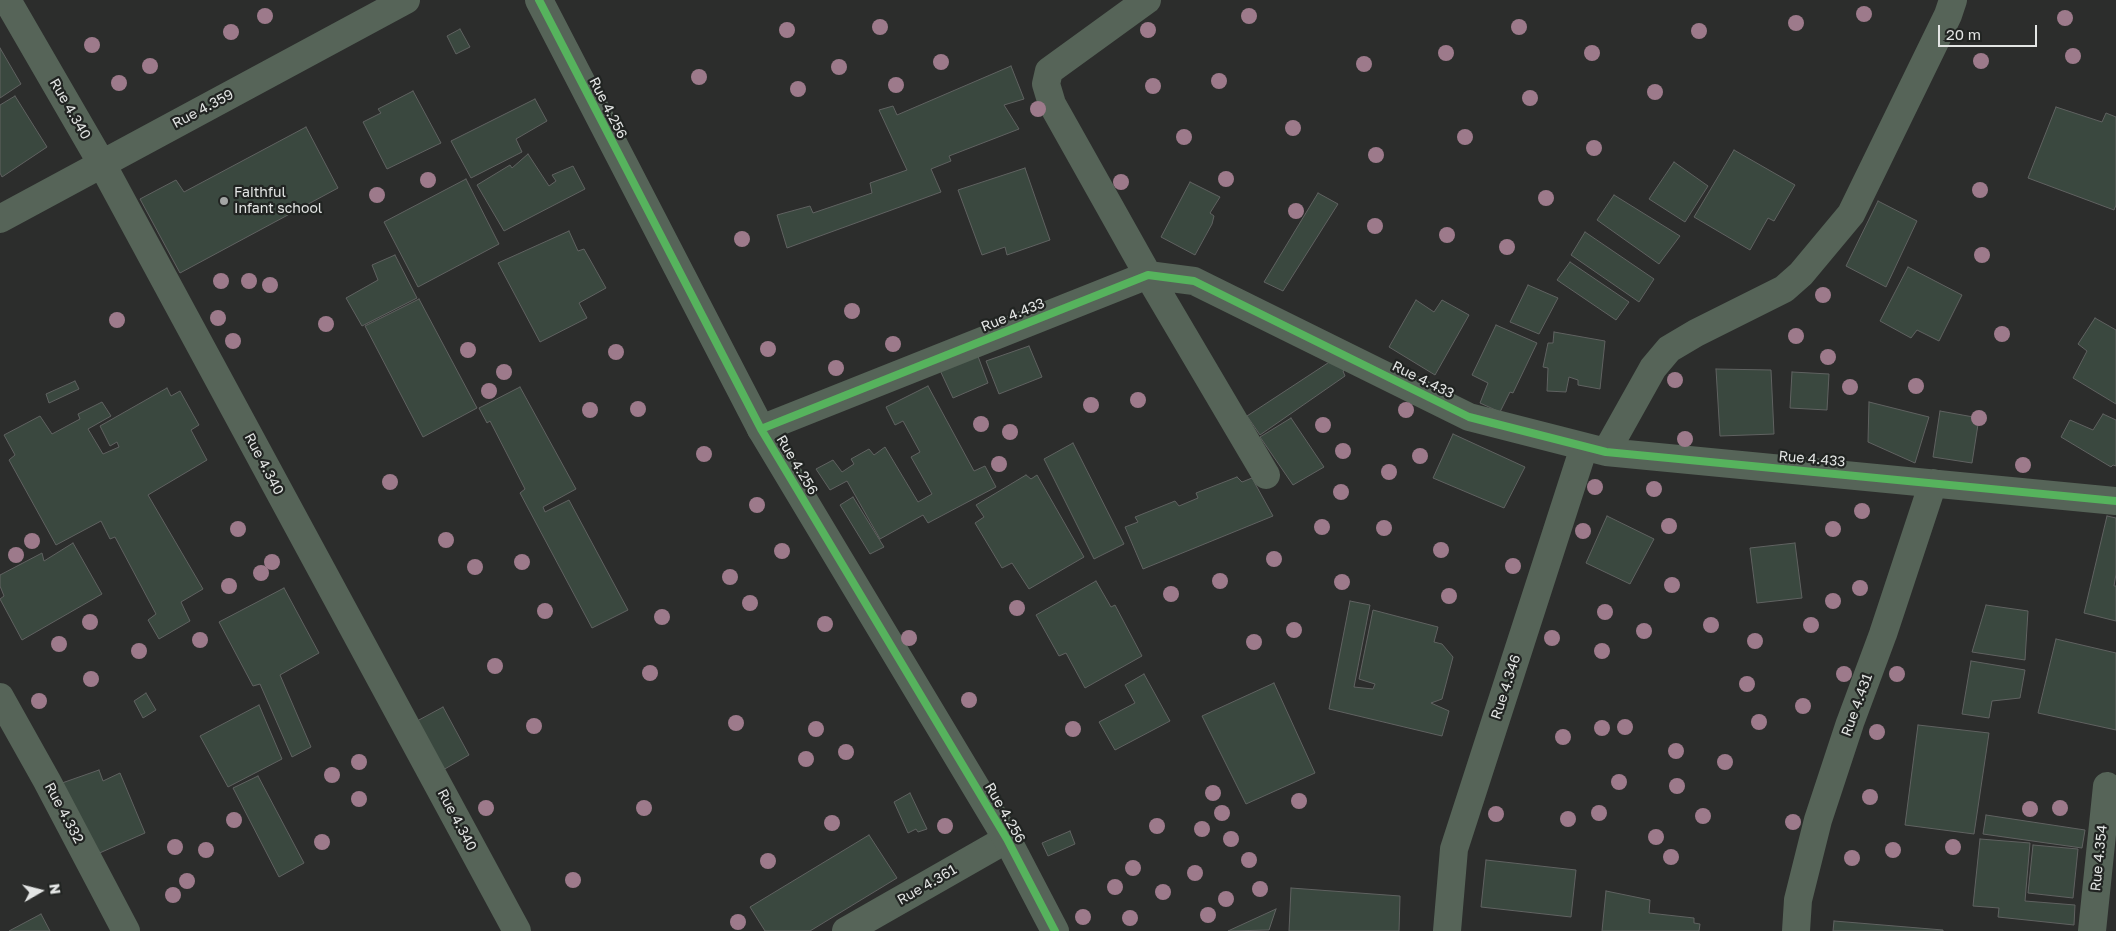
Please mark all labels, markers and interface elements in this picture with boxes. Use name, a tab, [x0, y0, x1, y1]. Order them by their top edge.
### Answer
scale bar	[1941, 15, 2040, 47]
text: 20 m	[1946, 25, 1981, 43]
street label: Rue 4.256	[585, 74, 631, 142]
street label: Rue 4.340	[46, 76, 94, 142]
street label: Rue 4.359	[170, 86, 236, 132]
place label: Faithful Infant school	[234, 185, 322, 218]
marker: Faithful Infant school	[218, 195, 230, 207]
street label: Rue 4.433	[979, 295, 1047, 335]
street label: Rue 4.433	[1389, 358, 1457, 402]
street label: Rue 4.340	[241, 430, 287, 498]
street label: Rue 4.256	[773, 432, 821, 498]
street label: Rue 4.433	[1778, 448, 1846, 470]
street label: Rue 4.346	[1488, 652, 1524, 722]
street label: Rue 4.431	[1838, 671, 1876, 739]
street label: Rue 4.332	[41, 780, 87, 846]
street label: Rue 4.256	[981, 780, 1029, 846]
street label: Rue 4.340	[434, 786, 480, 854]
street label: Rue 4.354	[2087, 824, 2111, 892]
street label: Rue 4.361	[894, 861, 960, 909]
north arrow	[15, 866, 65, 916]
text: N	[46, 882, 65, 895]

